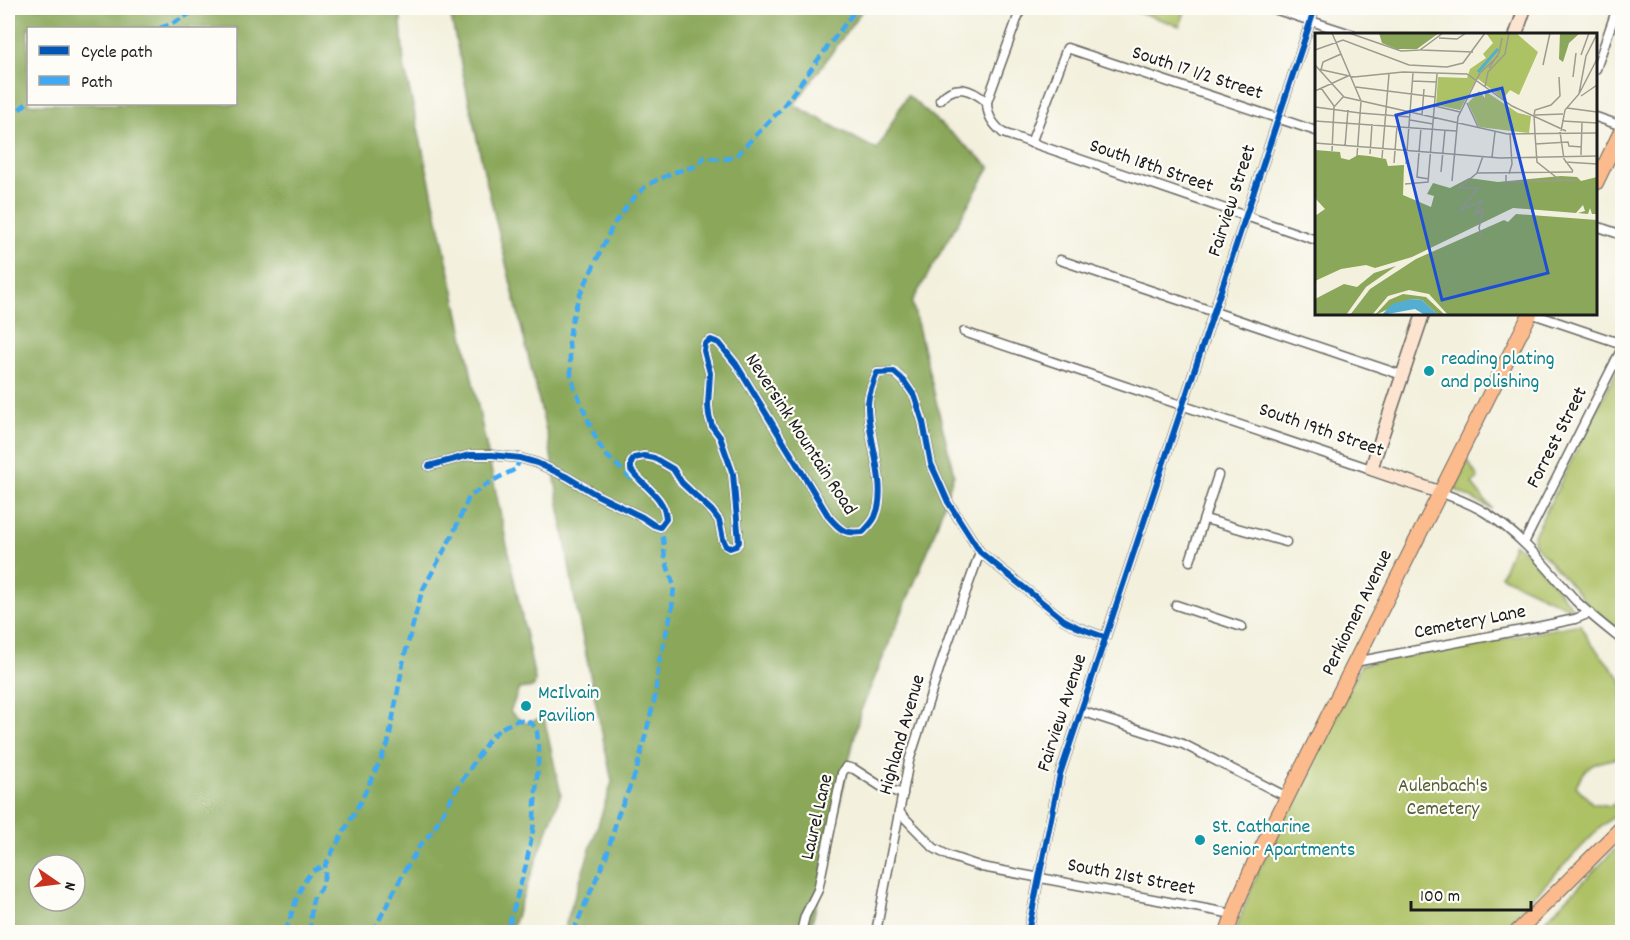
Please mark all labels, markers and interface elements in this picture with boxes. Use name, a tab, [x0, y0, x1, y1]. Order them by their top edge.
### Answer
legend	[27, 27, 237, 105]
inset map	[1315, 33, 1597, 315]
street label: South 17 1/2 Street	[1128, 40, 1266, 108]
text: Cycle path	[81, 41, 152, 66]
text: Path	[81, 71, 113, 96]
street label: South 18th Street	[1085, 133, 1217, 201]
street label: Fairview Street	[1202, 141, 1264, 261]
place label: reading plating and polishing	[1441, 346, 1555, 397]
street label: Neversink Mountain Road	[737, 349, 863, 521]
marker: reading plating and polishing	[1422, 364, 1436, 378]
street label: Forrest Street	[1520, 382, 1596, 494]
street label: South 19th Street	[1255, 396, 1387, 466]
street label: Perkiomen Avenue	[1315, 545, 1401, 681]
street label: Cemetery Lane	[1412, 598, 1528, 648]
street label: Fairview Avenue	[1031, 650, 1095, 776]
street label: Highland Avenue	[872, 671, 934, 798]
place label: McIlvain Pavilion	[538, 680, 599, 731]
marker: McIlvain Pavilion	[519, 699, 533, 713]
street label: Laurel Lane	[795, 771, 842, 863]
park label: Aulenbach's Cemetery	[1398, 773, 1488, 824]
place label: St. Catharine Senior Apartments	[1212, 814, 1355, 865]
marker: St. Catharine Senior Apartments	[1193, 833, 1207, 847]
street label: South 21st Street	[1065, 852, 1197, 904]
north arrow	[27, 853, 87, 913]
scale bar	[1411, 874, 1531, 912]
text: N	[57, 879, 81, 893]
text: 100 m	[1420, 885, 1460, 910]

